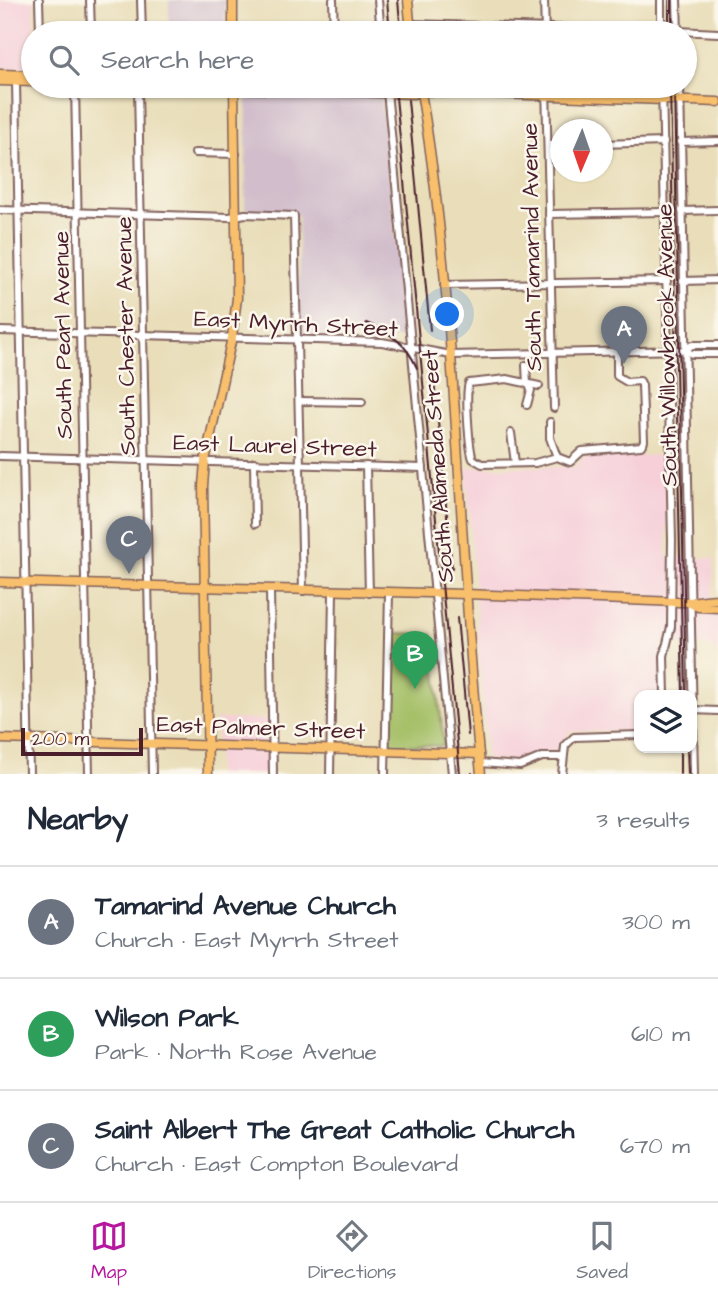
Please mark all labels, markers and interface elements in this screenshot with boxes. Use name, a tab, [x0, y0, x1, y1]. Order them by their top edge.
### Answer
search box	[21, 21, 697, 98]
icon: search	[45, 41, 83, 79]
text: Search here	[101, 42, 254, 78]
north arrow	[550, 119, 613, 182]
street label: South Tamarind Avenue	[514, 123, 550, 371]
street label: South Willowbrook Avenue	[649, 203, 685, 487]
street label: South Chester Avenue	[108, 216, 144, 456]
street label: South Pearl Avenue	[45, 231, 81, 439]
your location	[430, 297, 464, 331]
street label: East Myrrh Street	[193, 303, 399, 346]
pin: A	[601, 306, 647, 364]
street label: South Alameda Street	[414, 348, 462, 584]
street label: East Laurel Street	[173, 426, 378, 466]
pin: C	[106, 516, 152, 574]
pin: B	[392, 631, 438, 689]
map controls	[634, 690, 697, 753]
button: layers	[634, 690, 697, 753]
street label: East Palmer Street	[156, 708, 366, 748]
scale bar	[21, 725, 144, 757]
text: 200 m	[32, 726, 89, 753]
text: Nearby	[28, 799, 128, 841]
text: 3 results	[596, 804, 690, 836]
text: Tamarind Avenue Church	[95, 888, 396, 924]
text: A	[44, 906, 58, 938]
text: 300 m	[622, 906, 690, 938]
text: Church · East Myrrh Street	[95, 924, 399, 956]
text: Wilson Park	[95, 1000, 239, 1036]
text: B	[43, 1018, 59, 1050]
text: 610 m	[631, 1018, 690, 1050]
text: Park · North Rose Avenue	[95, 1036, 377, 1068]
text: Saint Albert The Great Catholic Church	[95, 1112, 574, 1148]
text: C	[43, 1130, 59, 1162]
text: 670 m	[620, 1130, 690, 1162]
text: Church · East Compton Boulevard	[95, 1148, 458, 1180]
tab: Map	[90, 1217, 128, 1286]
tab: Directions	[308, 1217, 396, 1286]
tab: Saved	[576, 1217, 628, 1286]

